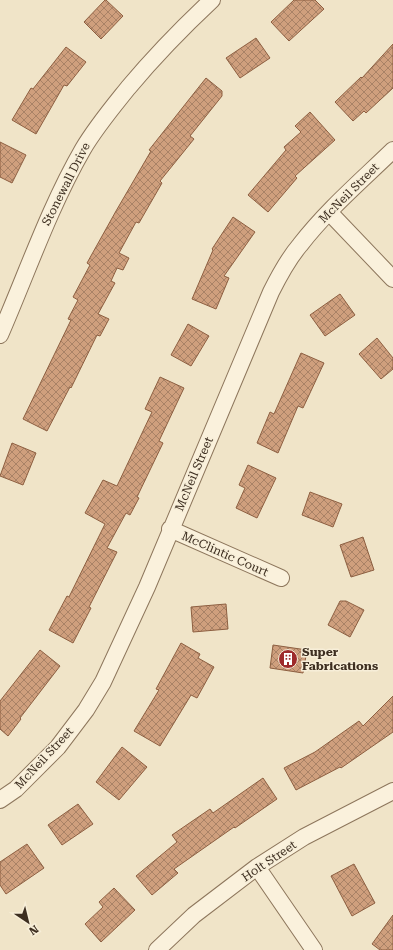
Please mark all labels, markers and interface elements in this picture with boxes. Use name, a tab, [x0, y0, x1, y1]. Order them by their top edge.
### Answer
street label: Stonewall Drive	[39, 140, 93, 228]
street label: McNeil Street	[316, 160, 382, 226]
street label: McNeil Street	[172, 434, 216, 513]
street label: McClintic Court	[180, 529, 271, 580]
place label: Super Fabrications	[302, 645, 378, 673]
building icon: Super Fabrications	[277, 648, 299, 670]
street label: McNeil Street	[12, 724, 76, 792]
street label: Holt Street	[239, 837, 299, 884]
north arrow	[8, 902, 48, 942]
text: N	[26, 922, 41, 938]

